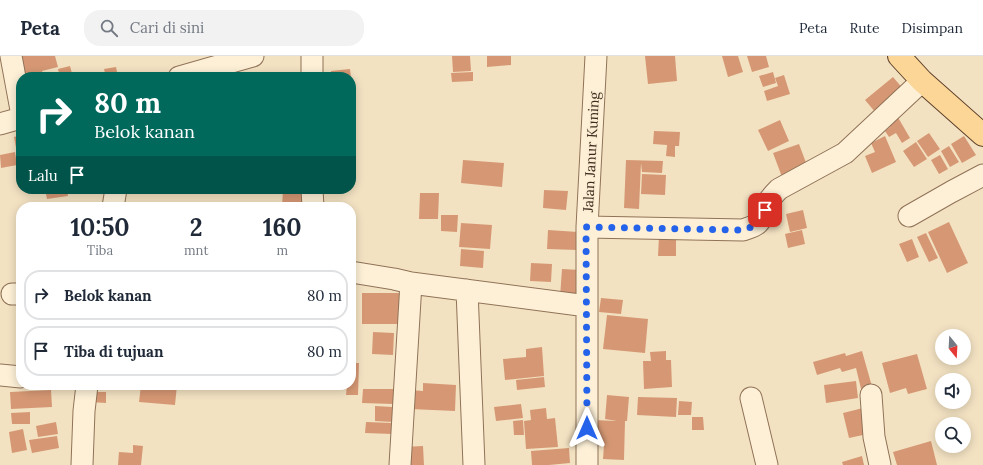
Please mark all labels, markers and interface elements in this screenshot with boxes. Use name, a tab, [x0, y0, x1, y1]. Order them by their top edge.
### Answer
search box	[84, 10, 364, 46]
text: Peta	[20, 16, 60, 40]
icon: search	[98, 17, 120, 39]
text: Cari di sini	[130, 18, 204, 37]
text: Peta	[799, 19, 827, 37]
text: Rute	[849, 19, 880, 37]
text: Disimpan	[902, 19, 963, 37]
text: 80 m	[94, 85, 161, 121]
icon: right	[28, 88, 80, 140]
street label: Jalan Janur Kuning	[579, 91, 603, 214]
text: Belok kanan	[94, 120, 195, 143]
icon: arrive	[66, 164, 88, 186]
text: Lalu	[28, 166, 58, 185]
pin	[748, 193, 782, 227]
icon: arrive	[754, 199, 776, 221]
text: 10:50	[70, 212, 130, 243]
text: 2	[190, 212, 203, 243]
text: 160	[263, 212, 302, 243]
text: Tiba	[87, 242, 113, 259]
text: mnt	[184, 242, 208, 259]
text: m	[276, 242, 288, 259]
icon: right	[30, 284, 52, 306]
text: Belok kanan	[64, 286, 152, 305]
text: 80 m	[307, 286, 342, 305]
north arrow	[935, 329, 971, 365]
map controls	[935, 329, 971, 453]
icon: arrive	[30, 340, 52, 362]
text: Tiba di tujuan	[64, 342, 163, 361]
text: 80 m	[307, 342, 342, 361]
button: sound	[935, 373, 971, 409]
position arrow	[566, 407, 608, 449]
button: search	[935, 417, 971, 453]

